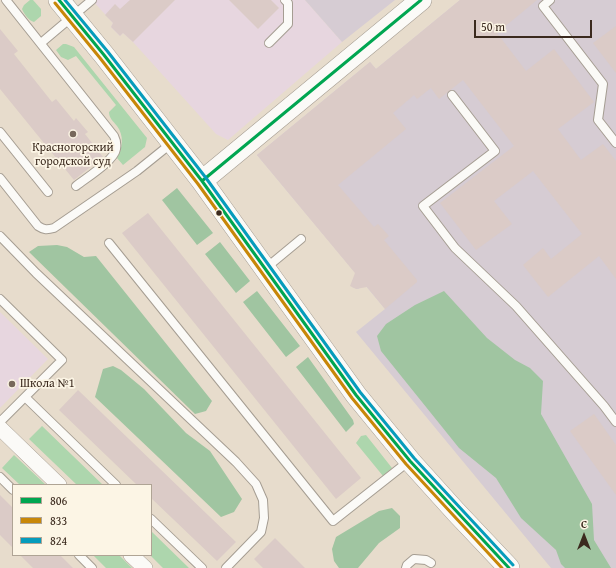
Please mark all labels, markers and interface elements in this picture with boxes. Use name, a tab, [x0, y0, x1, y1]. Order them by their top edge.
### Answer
scale bar	[476, 12, 594, 38]
text: 50 m	[481, 18, 505, 35]
marker: Красногорский городской суд	[68, 129, 78, 139]
place label: Красногорский городской суд	[32, 141, 114, 169]
unlabelled marker	[214, 208, 224, 218]
place label: Школа №1	[20, 377, 75, 391]
marker: Школа №1	[7, 379, 17, 389]
legend	[12, 484, 152, 556]
text: 806	[50, 492, 67, 509]
text: 833	[50, 512, 67, 529]
north arrow	[564, 516, 604, 556]
text: С	[581, 516, 587, 532]
text: 824	[50, 532, 67, 549]

